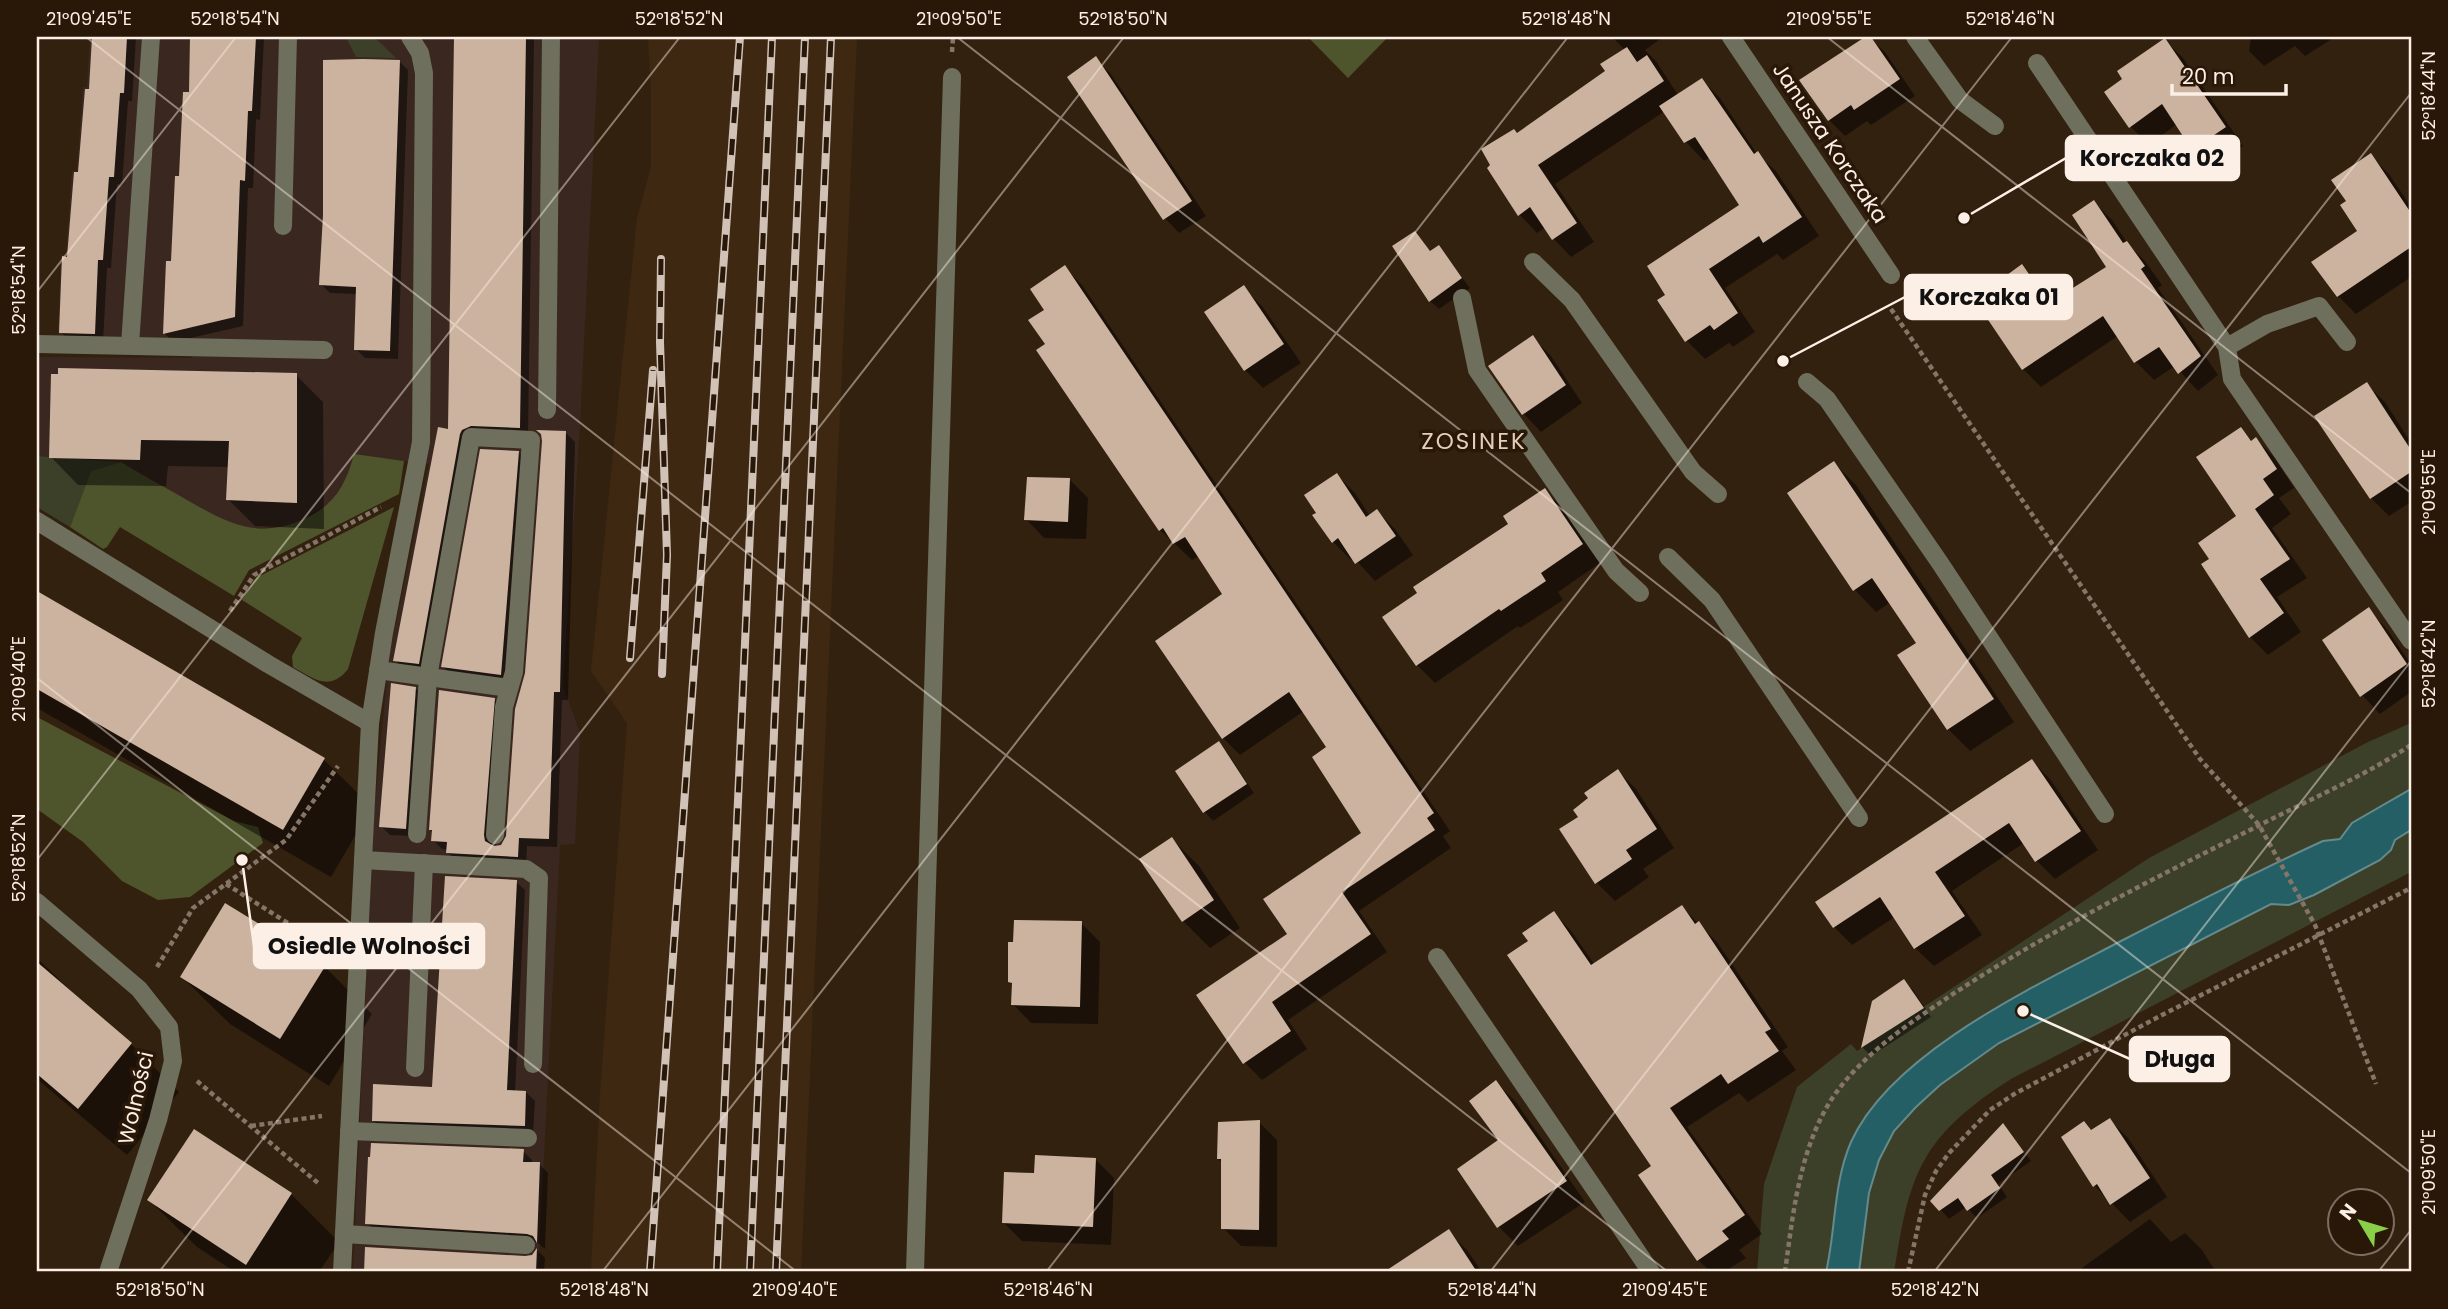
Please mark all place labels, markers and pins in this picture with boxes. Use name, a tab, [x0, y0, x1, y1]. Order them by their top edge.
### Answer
callout: Korczaka 02	[2066, 136, 2239, 180]
callout: Korczaka 01	[1905, 275, 2072, 319]
callout: Osiedle Wolności	[254, 924, 484, 968]
callout: Długa	[2130, 1037, 2229, 1081]

